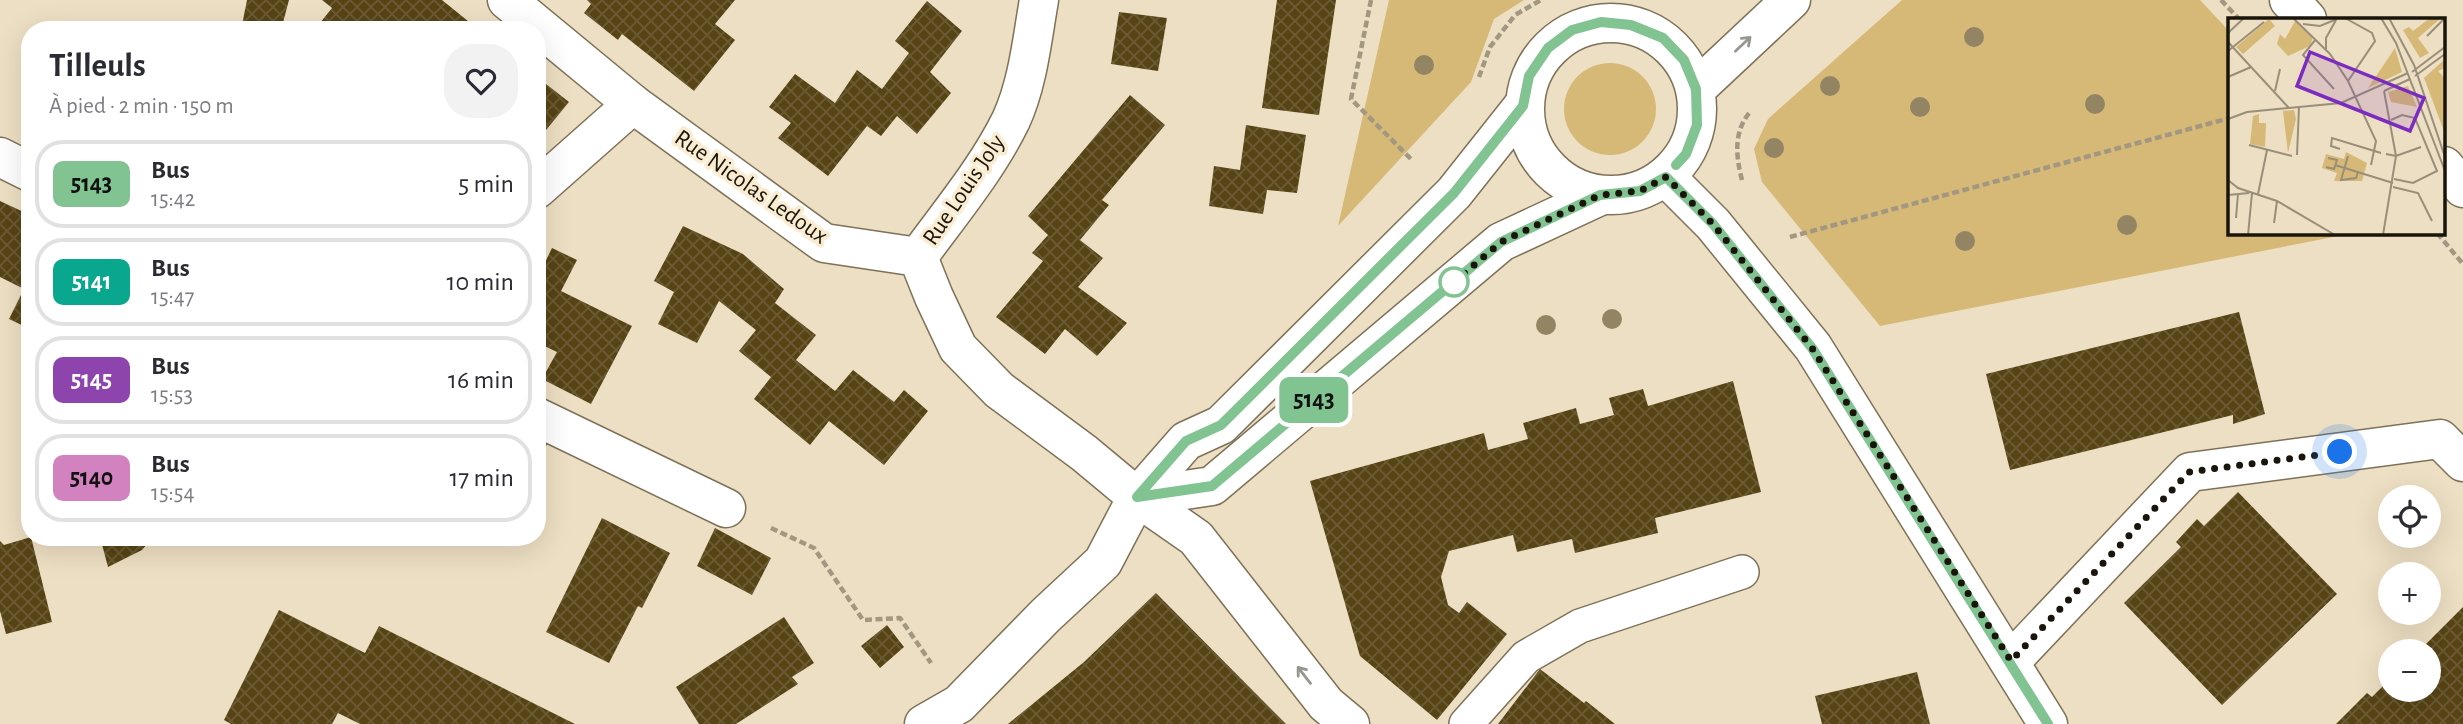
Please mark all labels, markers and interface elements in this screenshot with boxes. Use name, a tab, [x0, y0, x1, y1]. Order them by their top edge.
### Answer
inset map	[2228, 18, 2446, 234]
one-way arrow	[1734, 36, 1752, 52]
button: heart	[444, 44, 518, 118]
text: Tilleuls	[49, 50, 146, 83]
text: À pied · 2 min · 150 m	[49, 95, 234, 118]
street label: Rue Nicolas Ledoux	[670, 125, 832, 249]
street label: Rue Louis Joly	[918, 131, 1010, 249]
text: Bus	[151, 157, 190, 183]
text: 5 min	[458, 171, 514, 197]
text: 5143	[71, 172, 112, 196]
text: 15:42	[151, 188, 195, 211]
text: Bus	[151, 255, 190, 281]
unlabelled marker	[1439, 267, 1469, 297]
text: 10 min	[447, 269, 514, 295]
text: 5141	[72, 270, 111, 294]
text: 15:47	[151, 286, 194, 309]
text: Bus	[151, 353, 190, 379]
text: 16 min	[448, 367, 514, 393]
text: 5145	[71, 368, 112, 392]
line badge: 5143	[1265, 377, 1363, 423]
text: 15:53	[151, 384, 193, 407]
text: 5143	[1293, 388, 1335, 412]
your location	[2322, 434, 2357, 469]
text: Bus	[151, 451, 190, 477]
text: 17 min	[449, 465, 514, 491]
text: 5140	[70, 466, 113, 490]
text: 15:54	[151, 482, 194, 505]
map controls	[2378, 485, 2441, 702]
button: locate	[2378, 485, 2441, 548]
button: +	[2378, 562, 2441, 625]
button: −	[2378, 639, 2441, 702]
one-way arrow	[1296, 666, 1311, 685]

